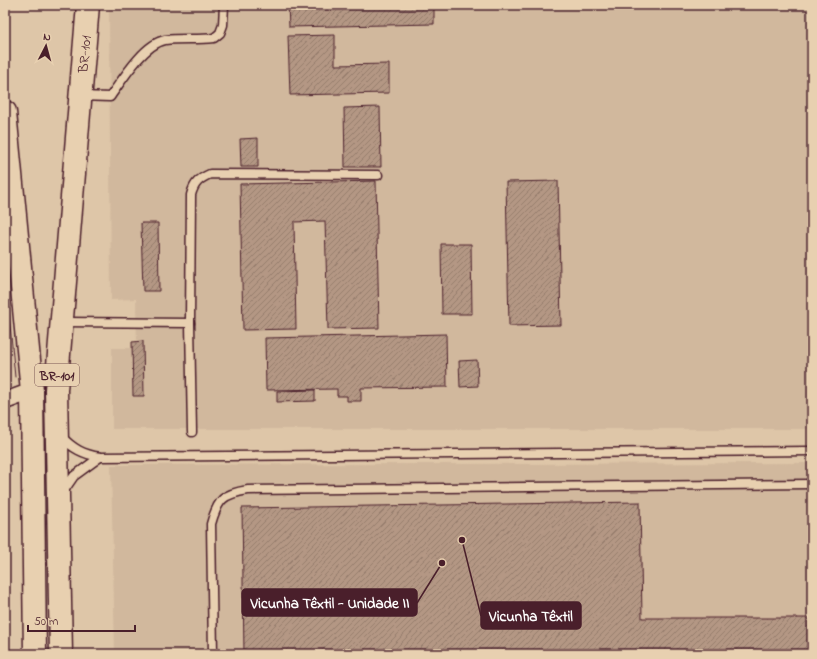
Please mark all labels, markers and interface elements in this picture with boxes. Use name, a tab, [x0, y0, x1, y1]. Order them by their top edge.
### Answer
north arrow	[26, 26, 66, 66]
text: N	[42, 29, 51, 45]
street label: BR-101	[73, 34, 98, 75]
road number: BR-101	[35, 364, 79, 386]
callout: Vicunha Têxtil - Unidade II	[242, 589, 417, 616]
text: Vicunha Têxtil - Unidade II	[250, 593, 410, 615]
callout: Vicunha Têxtil	[481, 602, 581, 629]
text: Vicunha Têxtil	[488, 606, 573, 628]
scale bar	[28, 607, 135, 633]
text: 50 m	[34, 613, 58, 631]

